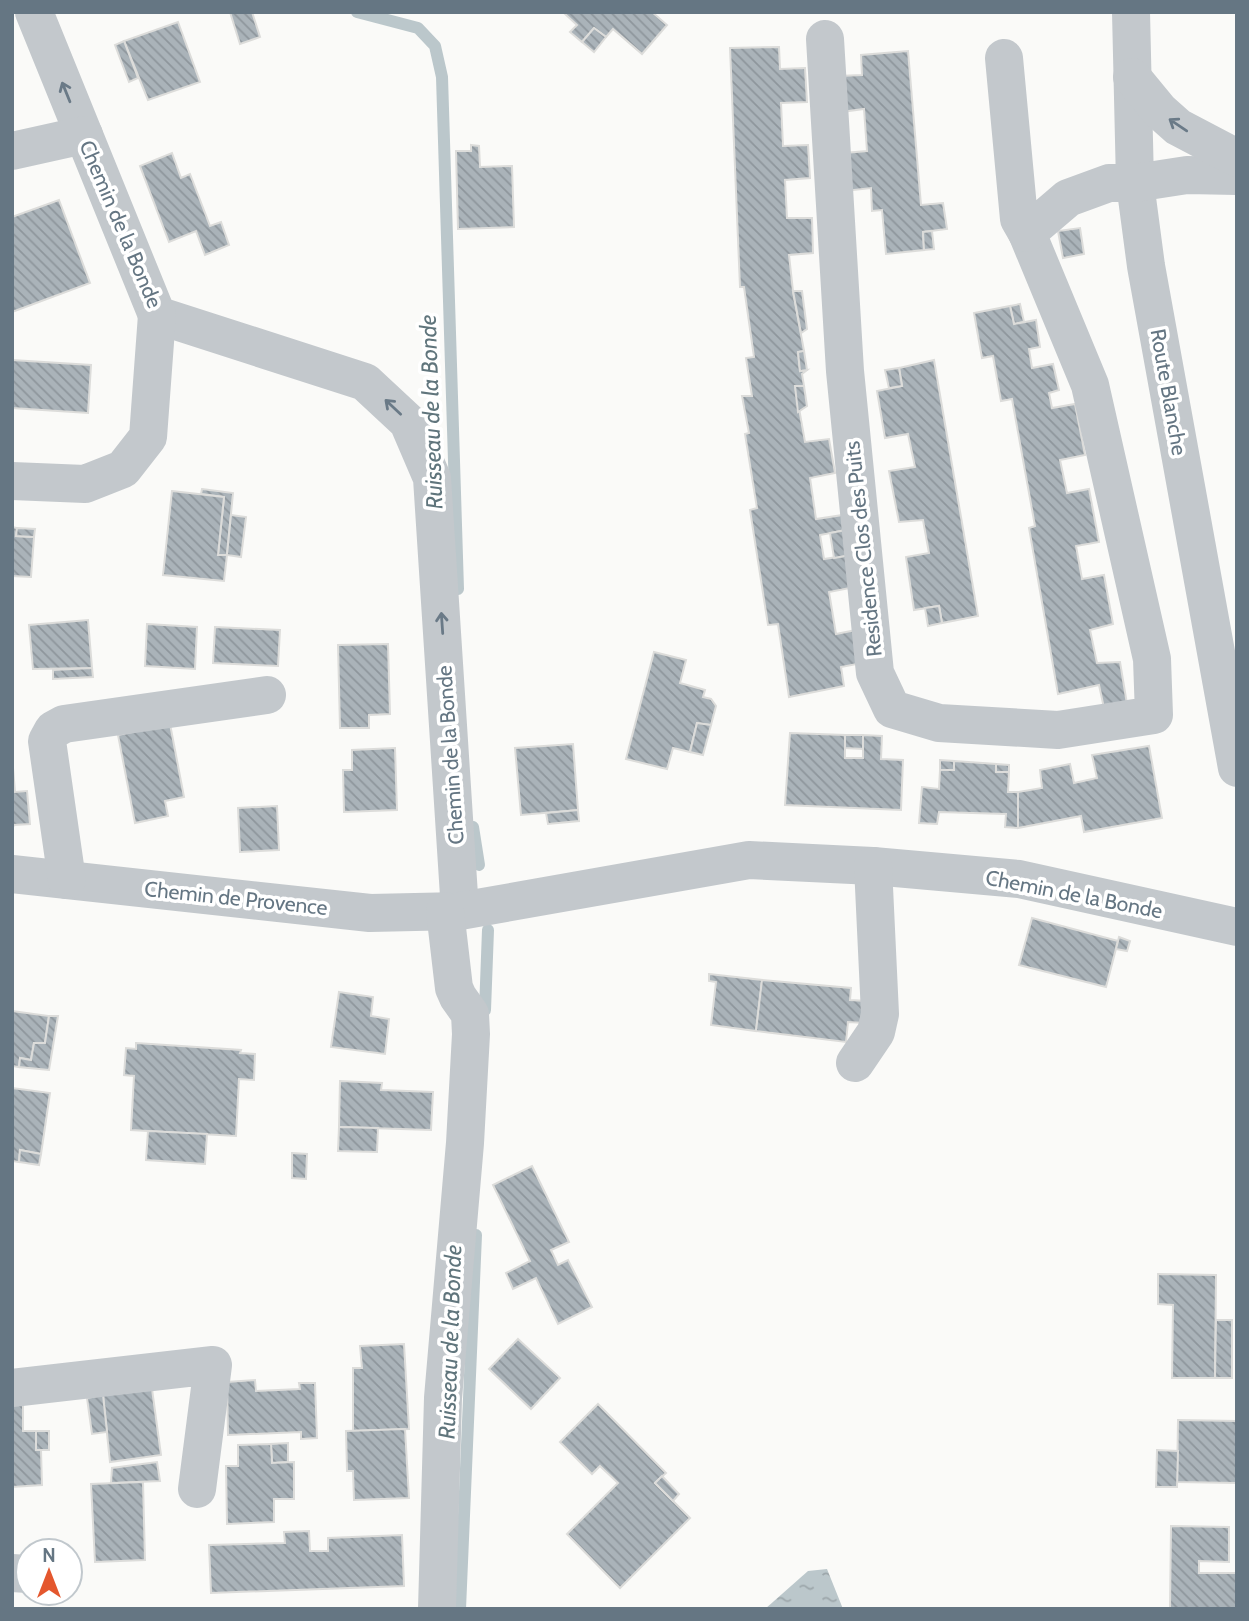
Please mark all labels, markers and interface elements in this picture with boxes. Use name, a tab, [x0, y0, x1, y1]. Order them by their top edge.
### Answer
one-way arrow	[59, 82, 72, 103]
one-way arrow	[1169, 118, 1188, 132]
street label: Chemin de la Bonde	[74, 136, 168, 312]
water label: Ruisseau de la Bonde	[414, 314, 448, 510]
street label: Route Blanche	[1146, 327, 1192, 458]
one-way arrow	[385, 399, 402, 416]
street label: Residence Clos des Puits	[839, 440, 887, 658]
one-way arrow	[435, 612, 448, 635]
street label: Chemin de la Bonde	[431, 664, 469, 845]
street label: Chemin de la Bonde	[983, 865, 1165, 923]
street label: Chemin de Provence	[143, 876, 329, 920]
water label: Ruisseau de la Bonde	[433, 1244, 467, 1440]
north arrow	[14, 1537, 84, 1607]
text: N	[42, 1544, 56, 1567]

